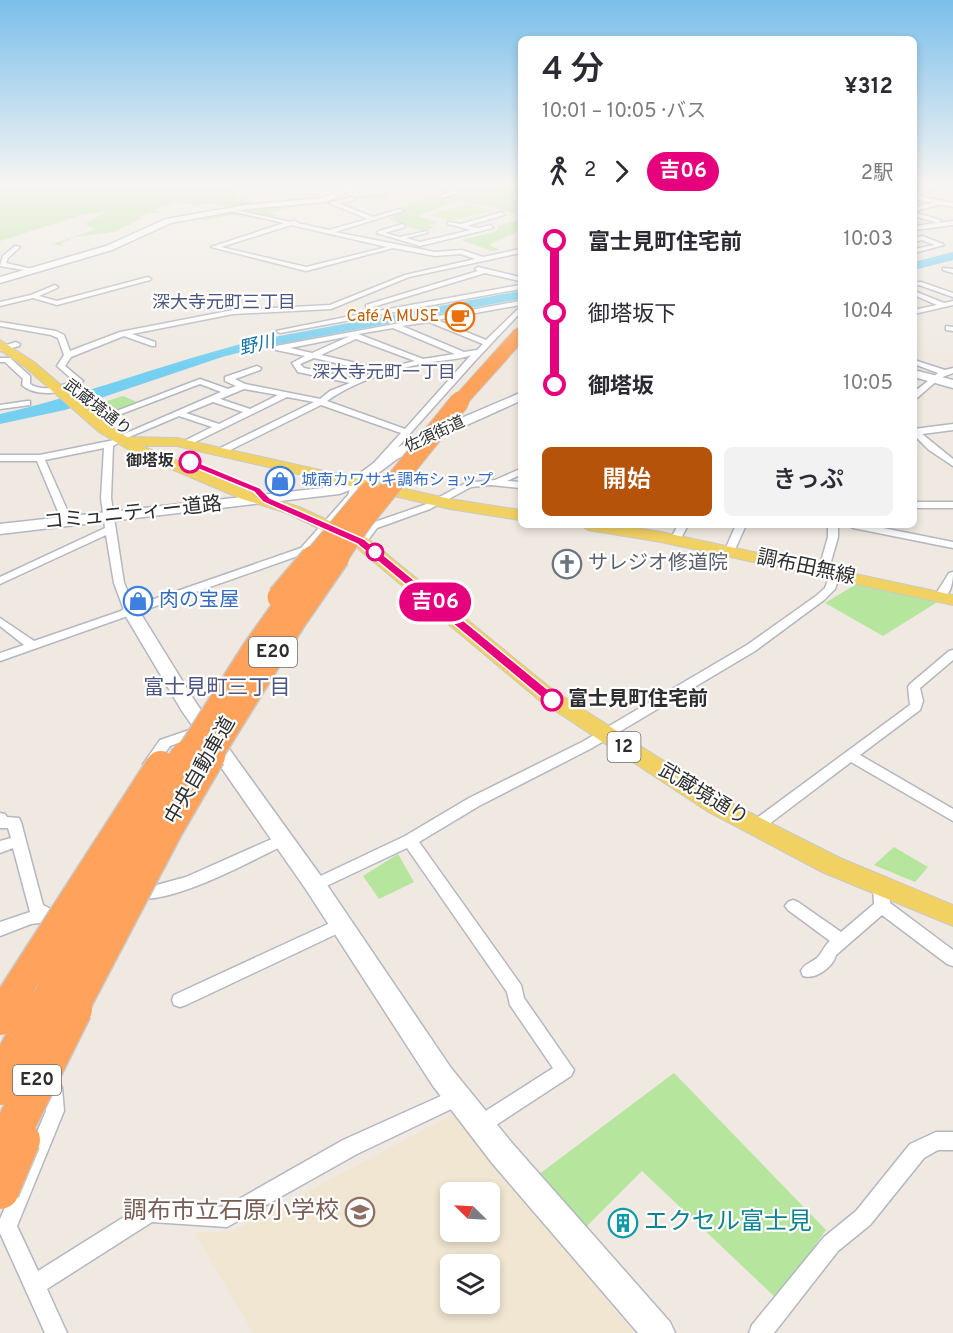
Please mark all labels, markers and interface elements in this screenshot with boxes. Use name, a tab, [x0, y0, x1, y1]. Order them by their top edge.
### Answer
text: 4 分	[542, 50, 604, 92]
text: ¥312	[844, 74, 893, 101]
text: 10:01 – 10:05 · バス	[542, 99, 706, 125]
icon: walk	[542, 155, 575, 188]
icon: forward	[605, 155, 638, 188]
text: 2	[584, 158, 596, 184]
text: 吉06	[659, 158, 707, 185]
text: 2駅	[861, 161, 893, 187]
text: 10:03	[843, 227, 893, 253]
text: 富士見町住宅前	[588, 230, 742, 257]
district label: 深大寺元町三丁目	[152, 292, 296, 315]
text: 10:04	[843, 299, 893, 325]
cafe icon: Café A MUSE	[444, 301, 476, 333]
text: 御塔坂下	[588, 302, 676, 329]
place label: Café A MUSE	[347, 307, 439, 327]
water label: 野川	[237, 330, 279, 361]
district label: 深大寺元町一丁目	[312, 362, 456, 385]
text: 10:05	[843, 371, 893, 397]
text: 御塔坂	[588, 374, 654, 401]
street label: 武蔵境通り	[59, 375, 135, 441]
street label: 佐須街道	[402, 412, 468, 458]
button: 開始	[542, 447, 712, 516]
button: きっぷ	[724, 447, 893, 516]
marker: 御塔坂	[179, 451, 201, 473]
place label: 御塔坂	[126, 452, 174, 472]
shop icon: 城南カワサキ調布ショップ	[264, 465, 296, 497]
place label: 城南カワサキ調布ショップ	[301, 471, 493, 491]
street label: コミュニティー道路	[43, 492, 223, 536]
unlabelled marker	[366, 543, 384, 561]
street label: 調布田無線	[754, 545, 858, 591]
church icon: サレジオ修道院	[551, 548, 583, 580]
place label: サレジオ修道院	[588, 551, 728, 577]
line badge: 吉06	[400, 582, 470, 622]
shop icon: 肉の宝屋	[122, 585, 154, 617]
place label: 肉の宝屋	[159, 588, 239, 614]
text: 吉06	[411, 589, 459, 616]
road number: E20	[249, 637, 297, 667]
district label: 富士見町三丁目	[144, 675, 291, 702]
place label: 富士見町住宅前	[568, 687, 708, 713]
marker: 富士見町住宅前	[541, 689, 563, 711]
street label: 中央自動車道	[160, 713, 242, 829]
road number: 12	[608, 732, 640, 762]
street label: 武蔵境通り	[653, 758, 753, 832]
road number: E20	[13, 1065, 61, 1095]
north arrow	[440, 1182, 500, 1242]
map controls	[440, 1182, 500, 1314]
school or university icon: 調布市立石原小学校	[344, 1196, 376, 1228]
place label: 調布市立石原小学校	[123, 1197, 339, 1227]
building icon: エクセル富士見	[607, 1207, 639, 1239]
place label: エクセル富士見	[644, 1208, 812, 1238]
button: layers	[440, 1254, 500, 1314]

